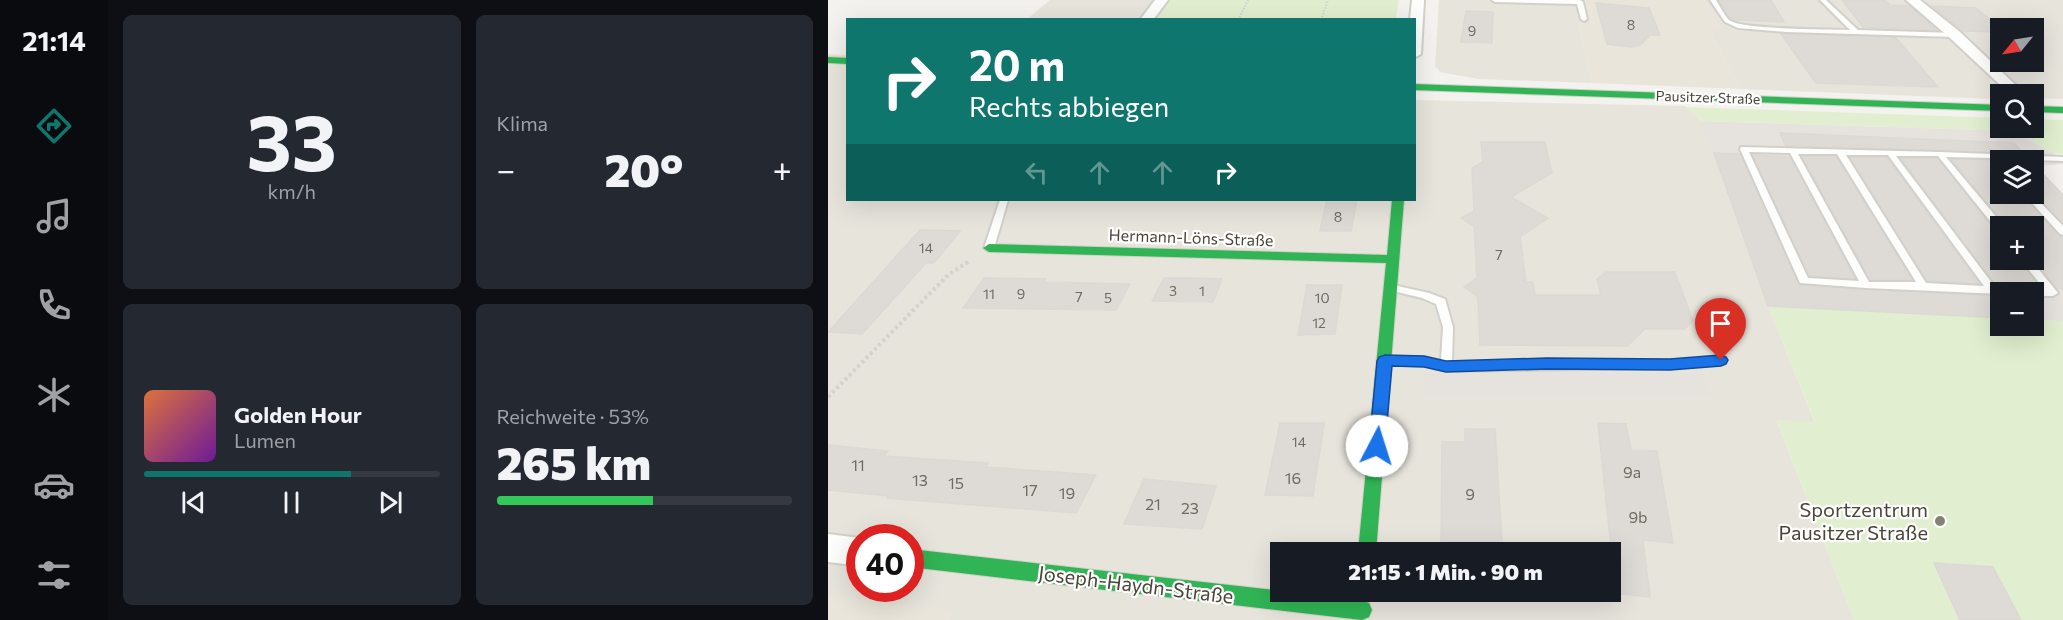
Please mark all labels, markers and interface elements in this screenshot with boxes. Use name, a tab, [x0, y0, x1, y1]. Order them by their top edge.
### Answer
house number: 8	[1627, 16, 1635, 33]
north arrow	[1990, 18, 2044, 72]
map controls	[1990, 18, 2044, 336]
house number: 9	[1468, 22, 1476, 39]
text: 21:14	[22, 24, 86, 57]
text: 20 m	[969, 38, 1065, 90]
icon: right	[870, 42, 948, 120]
button: search	[1990, 84, 2044, 138]
street label: Pausitzer Straße	[1655, 87, 1761, 107]
text: Rechts abbiegen	[969, 90, 1169, 123]
text: 33	[247, 92, 337, 187]
icon: directions	[33, 105, 75, 147]
text: Klima	[497, 111, 548, 135]
text: 20°	[604, 141, 683, 196]
text: −	[497, 148, 515, 189]
text: +	[773, 148, 792, 189]
button: layers	[1990, 150, 2044, 204]
icon: left	[1020, 156, 1053, 189]
icon: ahead	[1083, 156, 1116, 189]
icon: ahead	[1146, 156, 1179, 189]
icon: right	[1209, 156, 1242, 189]
text: km/h	[267, 179, 316, 203]
icon: music	[33, 195, 75, 237]
house number: 8	[1334, 208, 1342, 225]
button: +	[1990, 216, 2044, 270]
street label: Hermann-Löns-Straße	[1108, 225, 1274, 249]
house number: 14	[919, 239, 934, 256]
house number: 7	[1495, 246, 1503, 263]
house number: 3	[1169, 282, 1177, 299]
house number: 1	[1199, 282, 1205, 299]
button: −	[1990, 282, 2044, 336]
icon: phone	[33, 284, 75, 326]
house number: 11	[983, 285, 995, 302]
house number: 9	[1017, 285, 1025, 302]
house number: 7	[1075, 288, 1083, 305]
house number: 5	[1104, 289, 1112, 306]
house number: 10	[1314, 289, 1330, 306]
pin	[1695, 298, 1746, 360]
icon: arrive	[1704, 307, 1737, 340]
house number: 12	[1312, 314, 1326, 331]
icon: climate	[33, 374, 75, 416]
text: Golden Hour	[234, 401, 362, 428]
text: Reichweite · 53%	[497, 404, 649, 428]
position arrow	[1345, 414, 1409, 478]
text: Lumen	[234, 428, 296, 452]
house number: 14	[1292, 433, 1307, 450]
text: 265 km	[497, 434, 651, 489]
house number: 11	[851, 455, 865, 474]
house number: 9a	[1623, 462, 1641, 481]
icon: car	[33, 464, 75, 506]
house number: 16	[1285, 468, 1301, 487]
house number: 13	[912, 470, 928, 489]
house number: 15	[948, 473, 964, 492]
house number: 17	[1022, 480, 1038, 499]
house number: 19	[1059, 483, 1075, 502]
house number: 9	[1465, 484, 1475, 503]
icon: previous	[177, 486, 210, 519]
icon: pause	[275, 486, 308, 519]
icon: next	[374, 486, 407, 519]
house number: 21	[1145, 494, 1161, 513]
place label: Sportzentrum Pausitzer Straße	[1778, 497, 1928, 544]
house number: 23	[1181, 498, 1199, 517]
house number: 9b	[1628, 507, 1648, 526]
marker: Sportzentrum Pausitzer Straße	[1933, 514, 1947, 528]
speed limit sign: 40	[846, 524, 924, 602]
icon: filters	[33, 554, 75, 596]
text: 21:15 · 1 Min. · 90 m	[1348, 558, 1543, 585]
street label: Joseph-Haydn-Straße	[1037, 560, 1235, 608]

